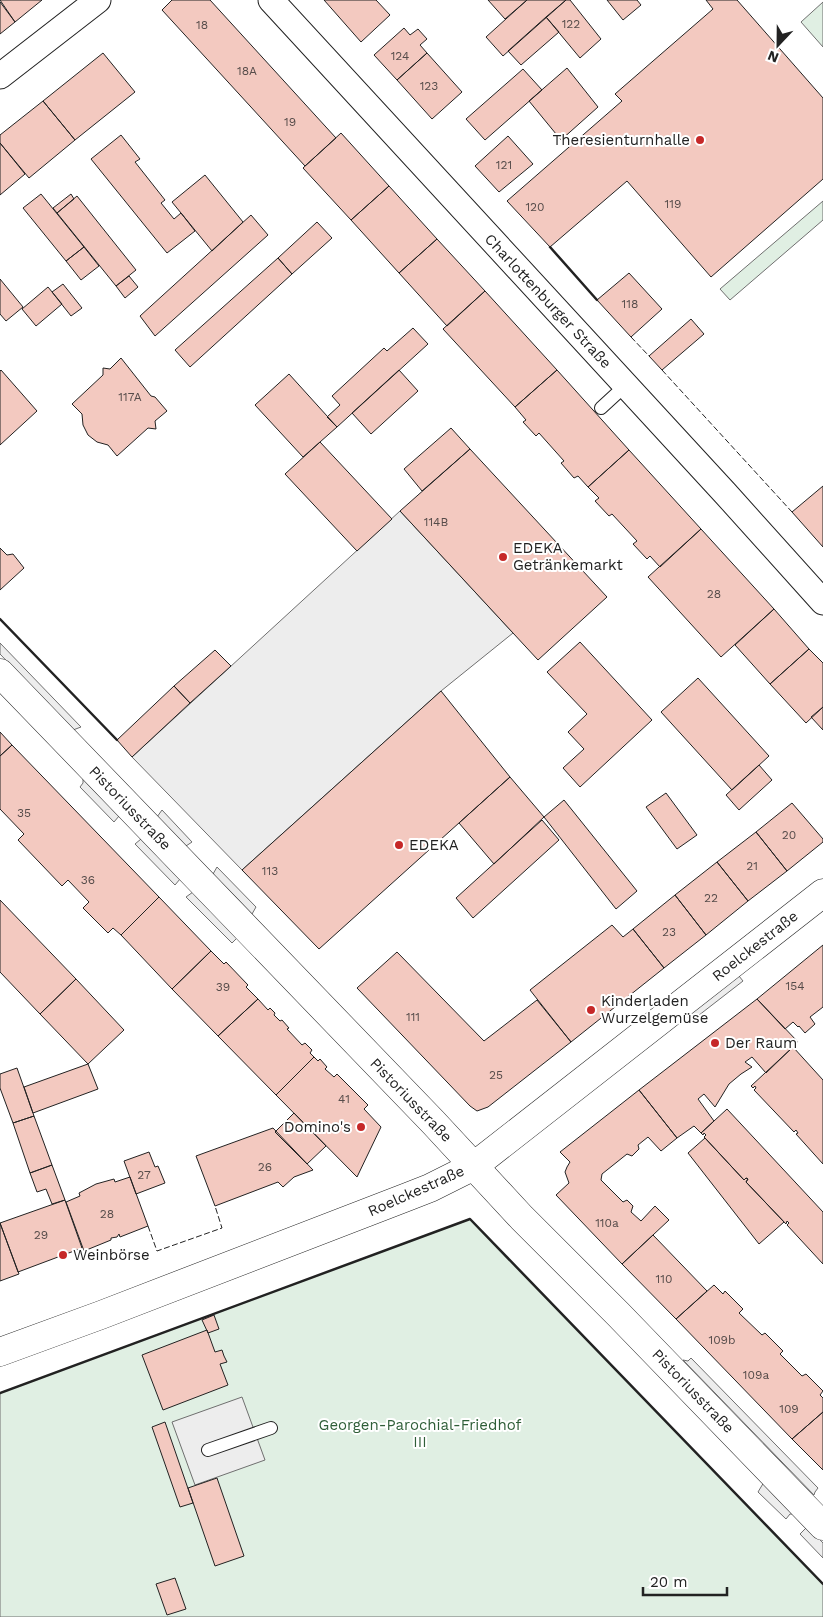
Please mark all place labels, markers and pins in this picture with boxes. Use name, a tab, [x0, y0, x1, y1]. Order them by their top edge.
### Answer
place label: Theresienturnhalle	[552, 131, 690, 149]
marker: Theresienturnhalle	[694, 134, 706, 146]
place label: EDEKA Getränkemarkt	[513, 539, 624, 574]
marker: EDEKA Getränkemarkt	[497, 551, 509, 563]
place label: EDEKA	[409, 836, 459, 854]
marker: EDEKA	[393, 839, 405, 851]
place label: Kinderladen Wurzelgemüse	[601, 992, 708, 1027]
marker: Kinderladen Wurzelgemüse	[585, 1004, 597, 1016]
place label: Der Raum	[725, 1034, 797, 1052]
marker: Der Raum	[709, 1037, 721, 1049]
place label: Domino's	[284, 1118, 351, 1136]
marker: Domino's	[355, 1121, 367, 1133]
place label: Weinbörse	[73, 1246, 150, 1264]
marker: Weinbörse	[57, 1249, 69, 1261]

